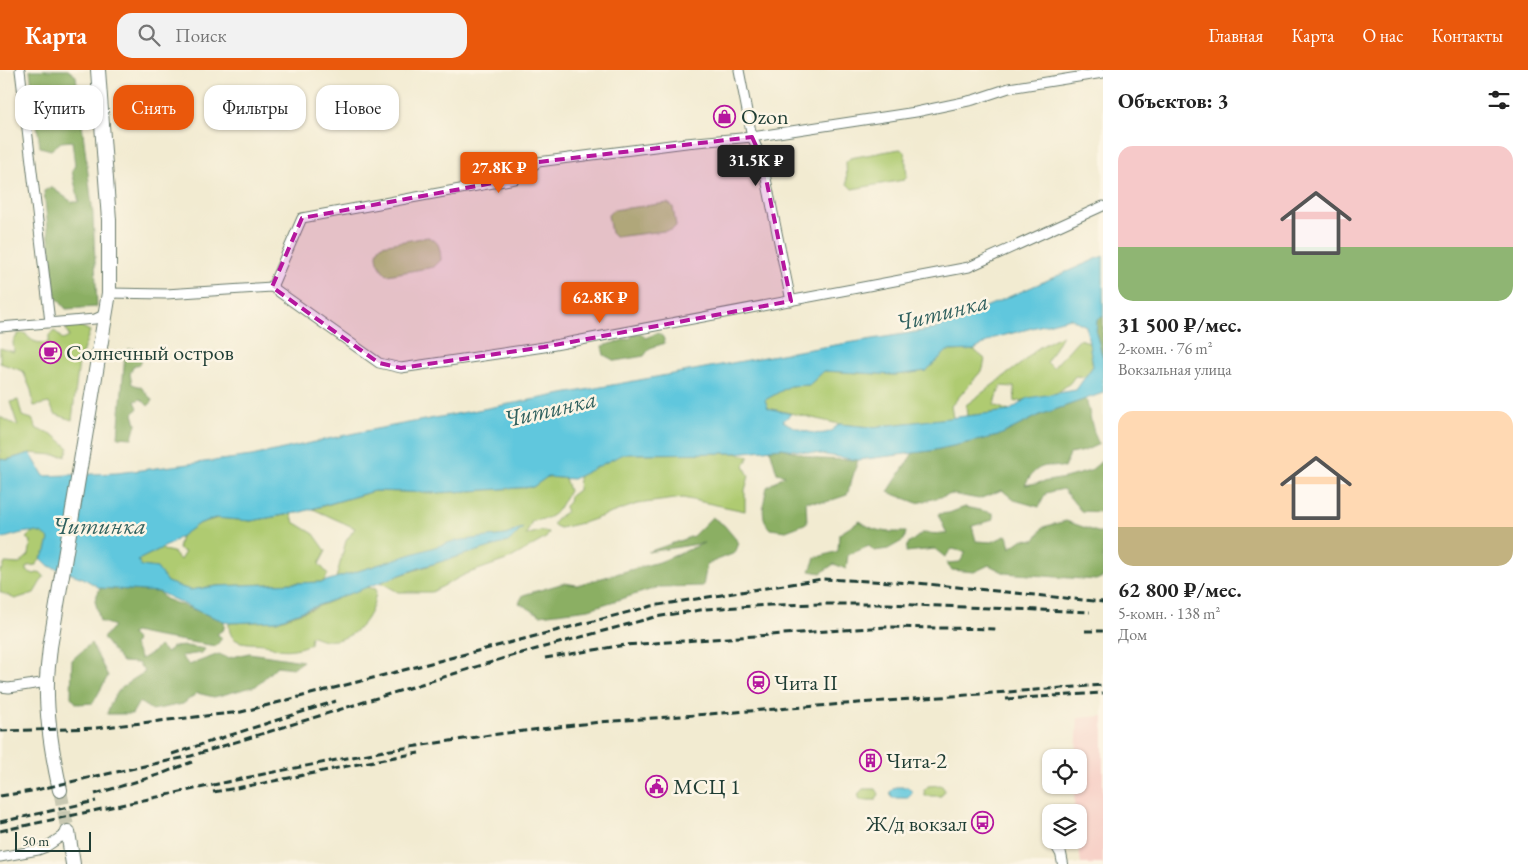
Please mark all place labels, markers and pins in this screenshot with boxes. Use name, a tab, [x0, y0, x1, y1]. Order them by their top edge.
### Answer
place label: Ozon	[741, 102, 789, 131]
shop icon: Ozon	[713, 104, 737, 128]
pin: 31.5K ₽	[710, 144, 802, 187]
pin: 27.8K ₽	[453, 152, 545, 194]
pin: 62.8K ₽	[554, 282, 646, 324]
place label: Солнечный остров	[66, 338, 234, 367]
cafe icon: Солнечный остров	[38, 340, 62, 364]
place label: Чита II	[774, 668, 838, 697]
station icon: Чита II	[746, 670, 770, 694]
place label: Чита-2	[886, 746, 947, 775]
building icon: Чита-2	[858, 748, 882, 772]
place label: МСЦ 1	[673, 772, 741, 801]
public building icon: МСЦ 1	[645, 774, 669, 798]
place label: Ж/д вокзал	[865, 809, 967, 838]
bus stop icon: Ж/д вокзал	[971, 811, 995, 835]

